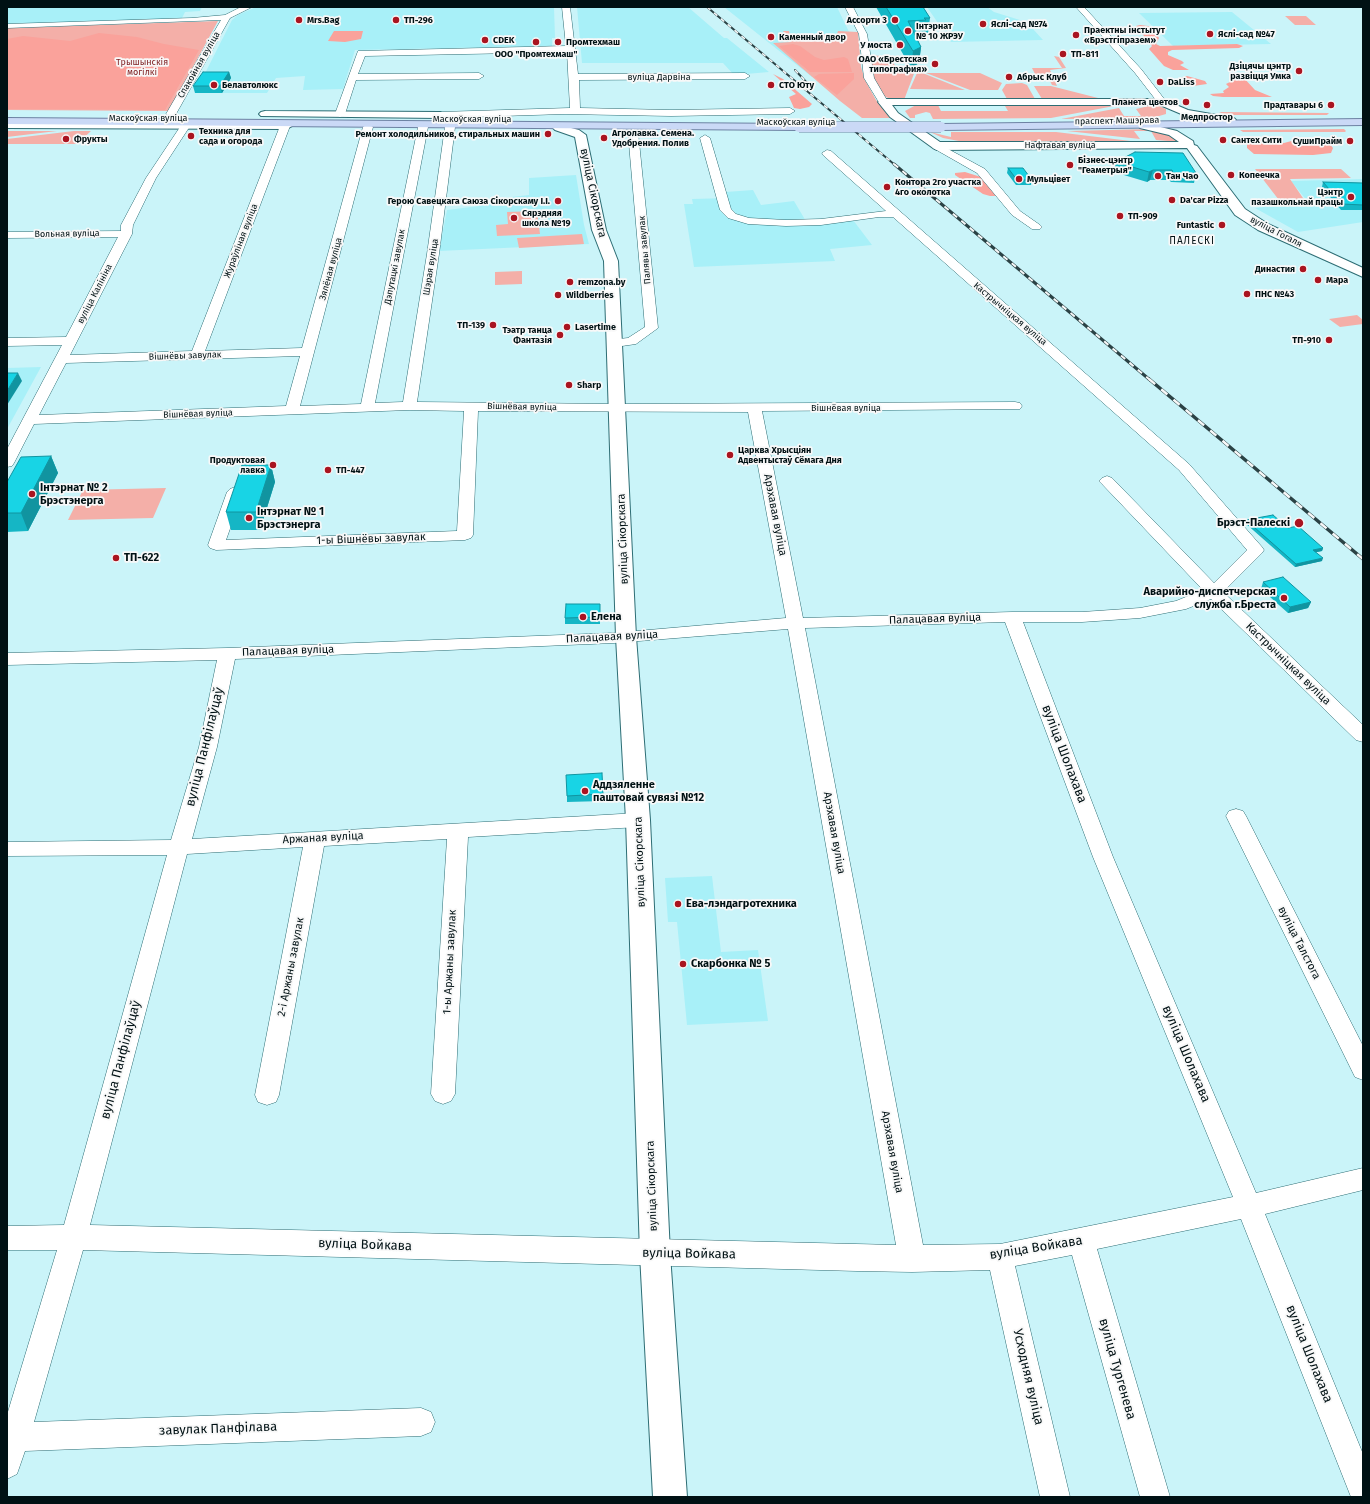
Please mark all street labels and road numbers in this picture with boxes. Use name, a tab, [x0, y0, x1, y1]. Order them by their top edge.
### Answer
street label: Спакойная вуліца	[176, 30, 222, 100]
street label: вуліца Дарвіна	[627, 72, 691, 82]
street label: Маскоўская вуліца	[109, 113, 187, 123]
street label: Маскоўская вуліца	[433, 114, 511, 124]
street label: праспект Машэрава	[1075, 115, 1159, 127]
street label: Маскоўская вуліца	[757, 117, 835, 127]
street label: Нафтавая вуліца	[1024, 140, 1096, 150]
street label: вуліца Сікорскага	[577, 147, 609, 239]
street label: Жураўліная вуліца	[222, 202, 260, 280]
street label: вуліца Гогаля	[1248, 214, 1304, 250]
street label: Палявы завулак	[637, 215, 653, 285]
street label: Вольная вуліца	[34, 228, 100, 240]
street label: Дэпутацкі завулак	[382, 228, 408, 306]
street label: Зялёная вуліца	[317, 236, 345, 302]
street label: Шэрая вуліца	[421, 238, 441, 296]
street label: вуліца Калініна	[75, 262, 115, 326]
street label: Кастрычніцкая вуліца	[971, 280, 1049, 348]
street label: Вішнёвы завулак	[148, 349, 222, 363]
street label: Вішнёвая вуліца	[487, 401, 557, 413]
street label: Вішнёвая вуліца	[811, 403, 881, 413]
street label: Вішнёвая вуліца	[163, 407, 233, 421]
street label: Арэхавая вуліца	[761, 473, 789, 557]
street label: вуліца Сікорскага	[615, 493, 631, 585]
street label: 1-ы Вішнёвы завулак	[316, 530, 426, 548]
street label: Палацавая вуліца	[889, 611, 981, 627]
street label: Кастрычніцкая вуліца	[1243, 620, 1333, 708]
street label: Палацавая вуліца	[566, 628, 658, 646]
street label: Палацавая вуліца	[242, 643, 334, 659]
street label: вуліца Панфілаўцаў	[183, 686, 227, 808]
street label: вуліца Шолахава	[1038, 703, 1090, 805]
street label: Арэхавая вуліца	[820, 791, 848, 875]
street label: вуліца Сікорскага	[632, 816, 648, 908]
street label: Аржаная вуліца	[282, 829, 364, 847]
street label: вуліца Талстога	[1275, 904, 1323, 982]
street label: 1-ы Аржаны завулак	[441, 909, 459, 1015]
street label: 2-і Аржаны завулак	[275, 916, 307, 1018]
street label: вуліца Панфілаўцаў	[98, 999, 144, 1121]
street label: вуліца Шолахава	[1158, 1003, 1214, 1105]
street label: Арэхавая вуліца	[878, 1110, 906, 1194]
street label: вуліца Сікорскага	[644, 1140, 660, 1232]
street label: вуліца Войкава	[988, 1233, 1084, 1263]
street label: вуліца Войкава	[318, 1236, 412, 1254]
street label: вуліца Войкава	[642, 1245, 736, 1263]
street label: вуліца Шолахава	[1282, 1303, 1336, 1405]
street label: вуліца Тургенева	[1095, 1317, 1139, 1421]
street label: Усходняя вуліца	[1009, 1327, 1047, 1427]
street label: завулак Панфілава	[159, 1419, 277, 1439]

